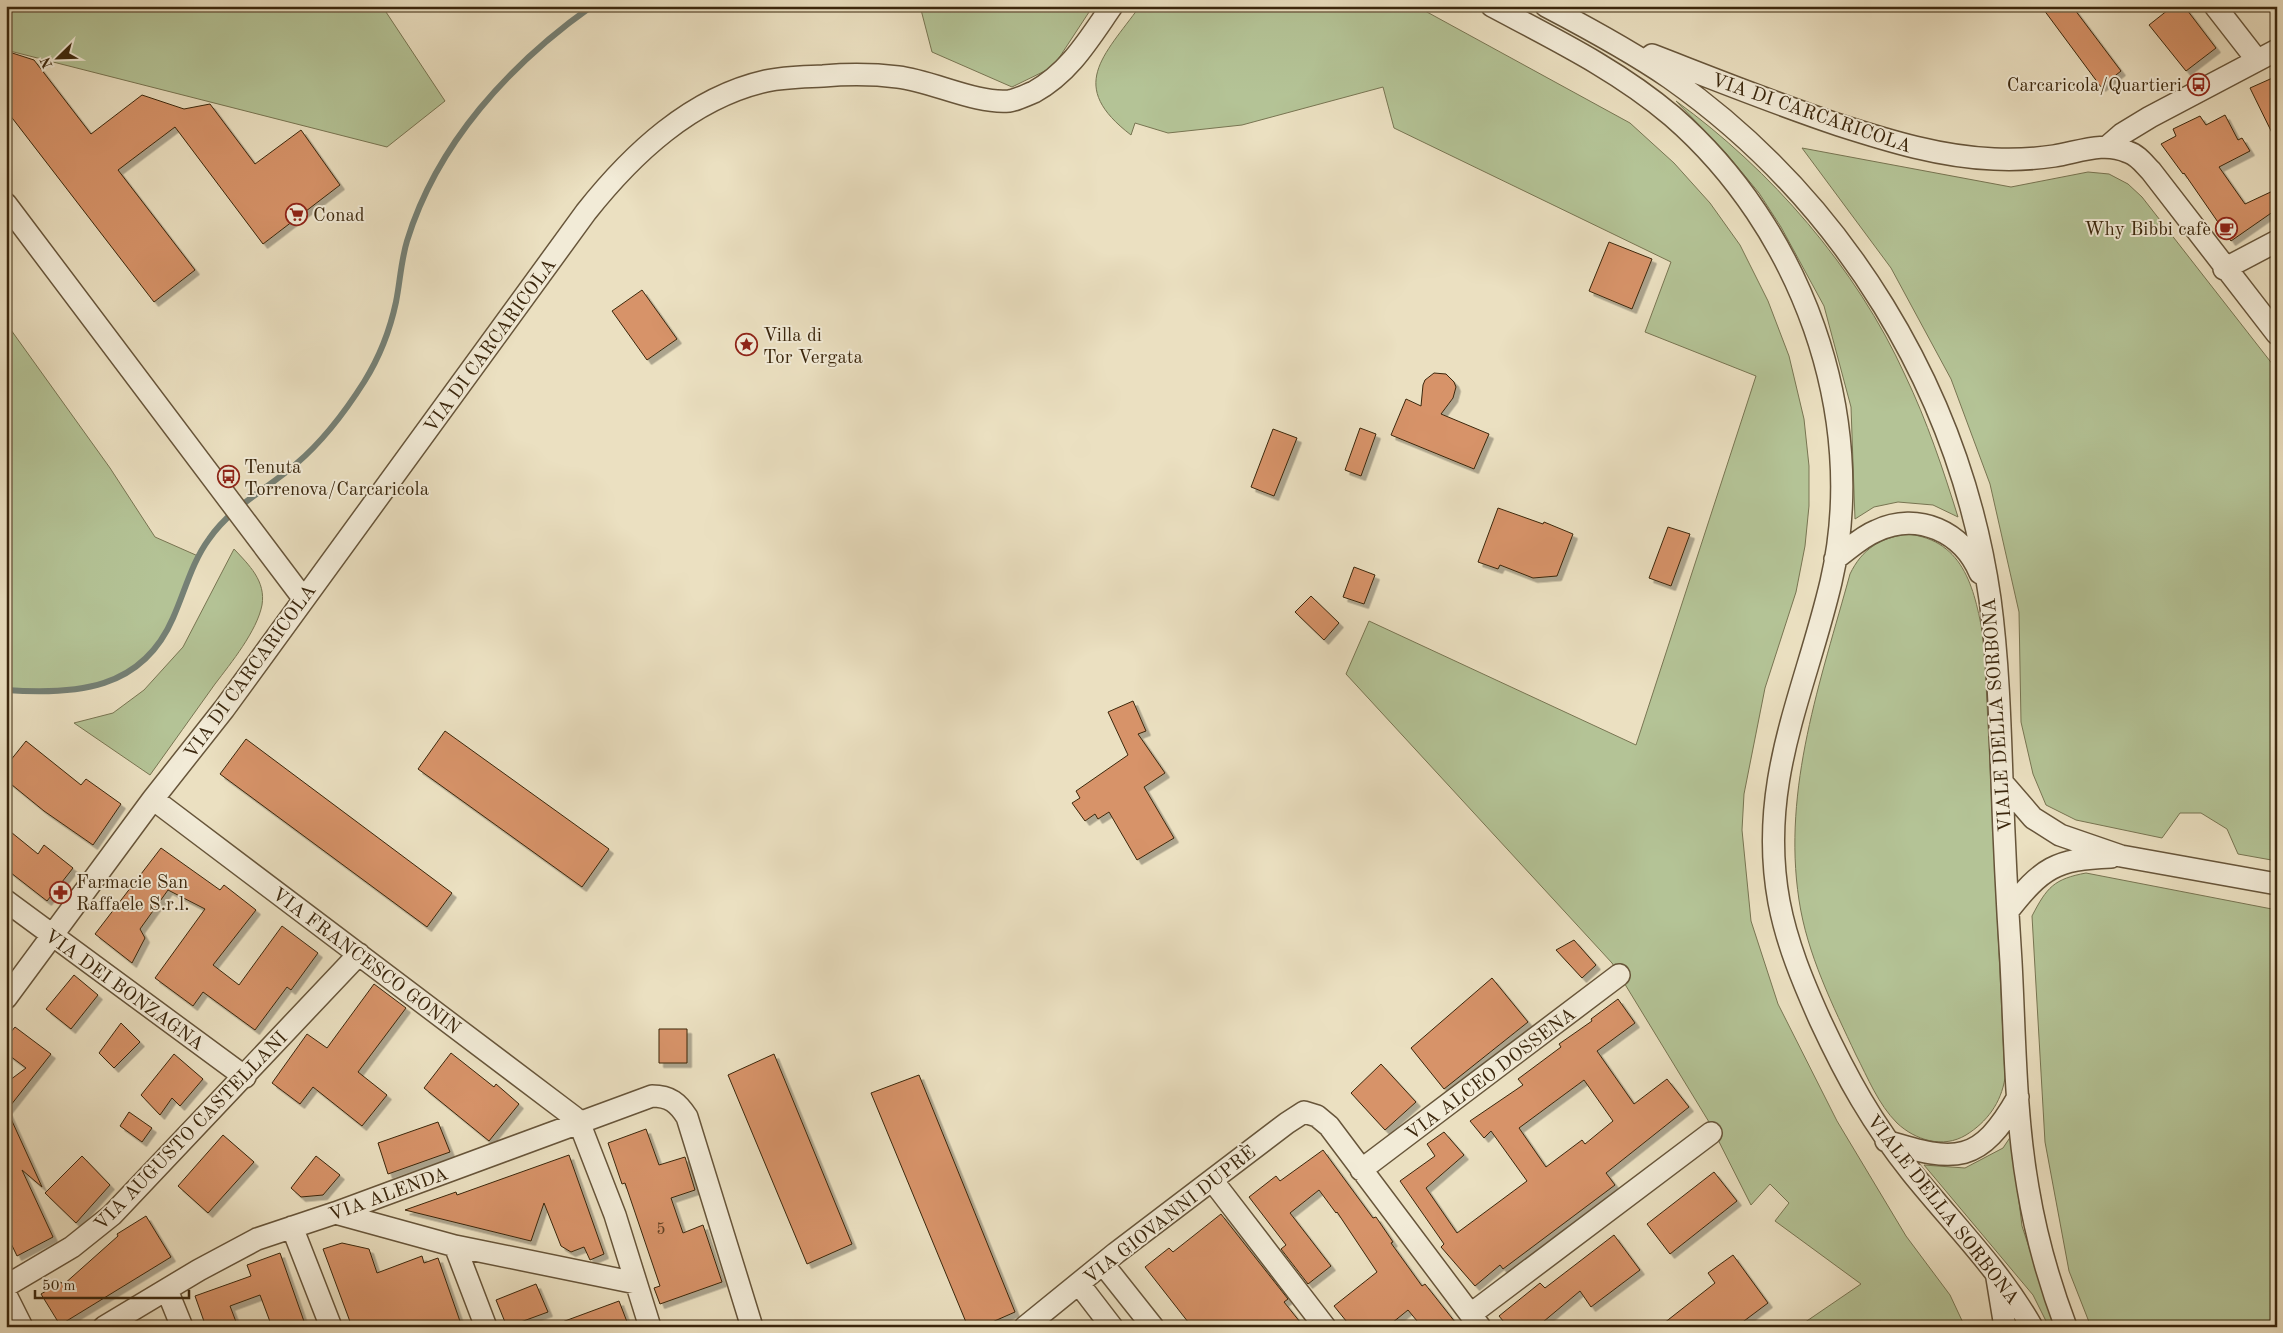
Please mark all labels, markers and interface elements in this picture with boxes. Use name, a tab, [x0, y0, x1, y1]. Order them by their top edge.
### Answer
north arrow	[32, 32, 82, 82]
text: N	[38, 55, 55, 70]
street label: VIA DI CARCARICOLA	[1709, 71, 1914, 158]
bus stop icon: Carcaricola/Quartieri	[2186, 72, 2210, 96]
place label: Carcaricola/Quartieri	[2007, 77, 2182, 96]
supermarket icon: Conad	[285, 202, 309, 226]
place label: Conad	[313, 207, 365, 226]
cafe icon: Why Bibbi cafè	[2215, 216, 2239, 240]
place label: Why Bibbi cafè	[2084, 221, 2211, 240]
street label: VIA DI CARCARICOLA	[422, 256, 561, 437]
place label: Villa di Tor Vergata	[763, 327, 863, 368]
place icon: Villa di Tor Vergata	[735, 333, 759, 357]
place label: Tenuta Torrenova/Carcaricola	[244, 459, 430, 500]
bus stop icon: Tenuta Torrenova/Carcaricola	[216, 465, 240, 489]
street label: VIA DI CARCARICOLA	[182, 582, 321, 763]
street label: VIALE DELLA SORBONA	[1981, 597, 2016, 833]
place label: Farmacie San Raffaele S.r.l.	[76, 874, 190, 915]
pharmacy icon: Farmacie San Raffaele S.r.l.	[48, 880, 72, 904]
street label: VIA FRANCESCO GONIN	[268, 885, 463, 1039]
street label: VIA DEI BONZAGNA	[40, 927, 207, 1055]
street label: VIA ALCEO DOSSENA	[1403, 1005, 1580, 1145]
street label: VIA AUGUSTO CASTELLANI	[92, 1029, 292, 1235]
street label: VIALE DELLA SORBONA	[1862, 1112, 2022, 1309]
street label: VIA GIOVANNI DUPRÈ	[1079, 1140, 1260, 1289]
street label: VIA ALENDA	[327, 1165, 451, 1226]
house number: 5	[656, 1222, 666, 1238]
scale bar	[35, 1268, 189, 1300]
text: 50 m	[42, 1279, 76, 1294]

